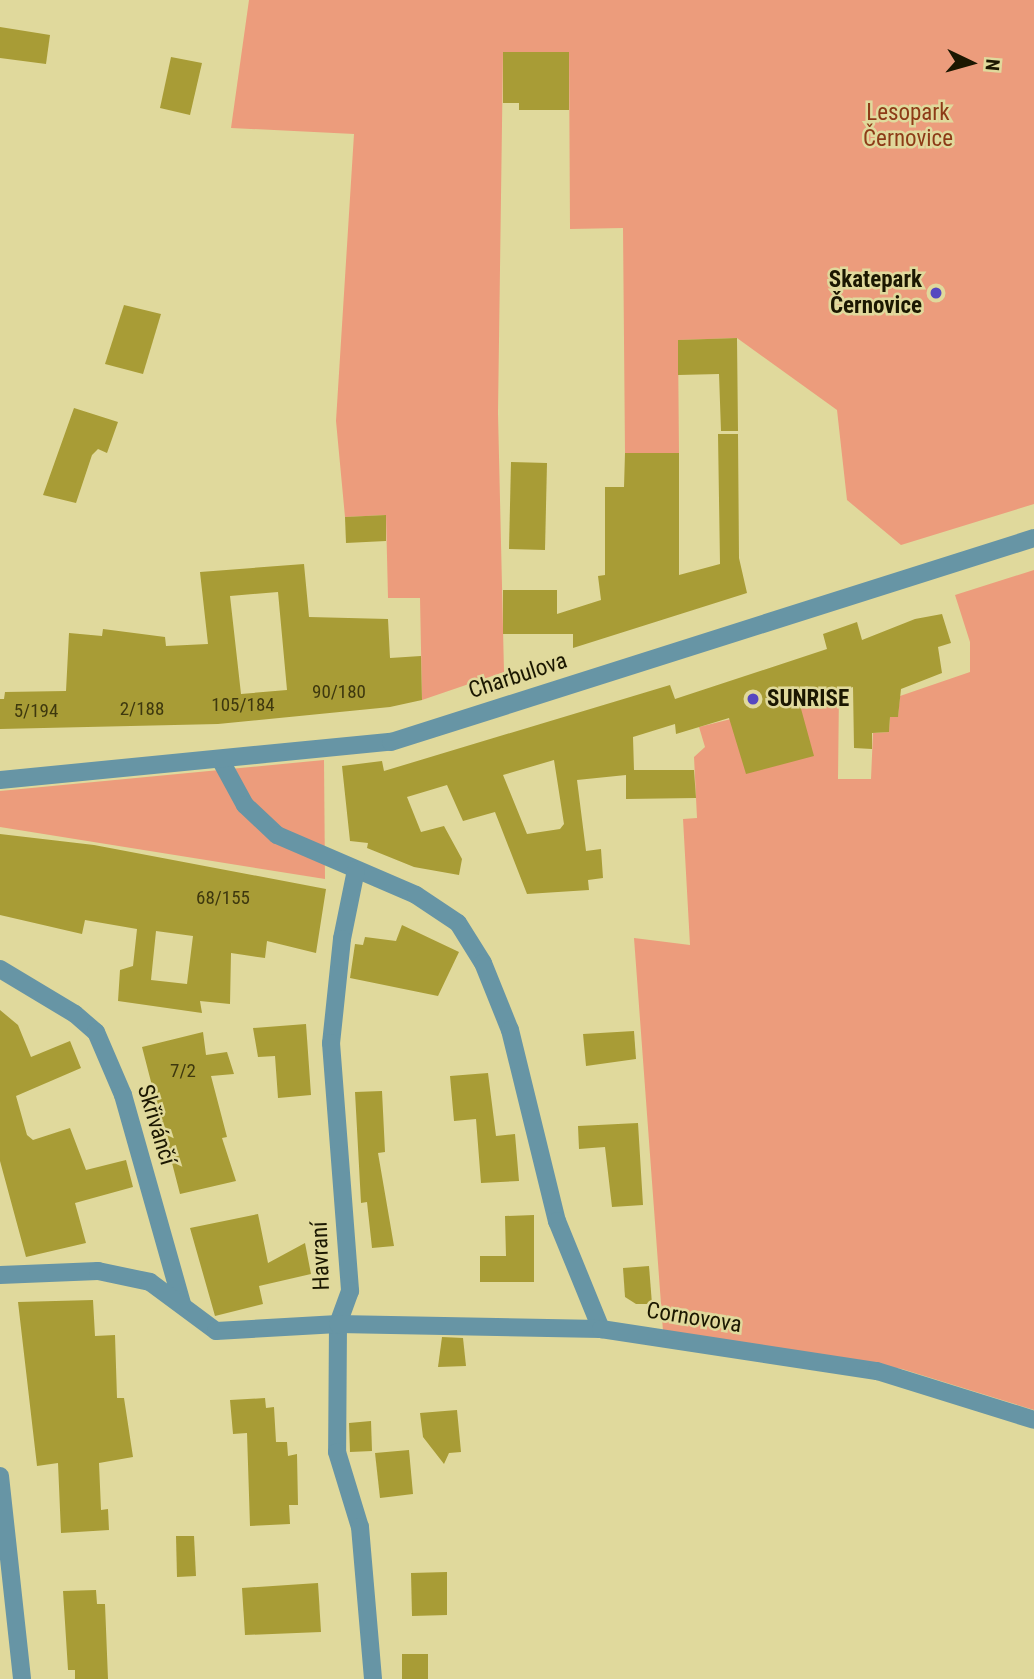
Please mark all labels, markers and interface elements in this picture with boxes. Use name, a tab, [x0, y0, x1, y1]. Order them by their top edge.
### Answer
north arrow	[936, 28, 1006, 98]
text: N	[980, 58, 1004, 72]
park label: Lesopark Černovice	[863, 99, 953, 153]
place label: Skatepark Černovice	[829, 266, 922, 320]
marker: Skatepark Černovice	[928, 285, 944, 301]
street label: Charbulova	[465, 647, 571, 705]
house number: 90/180	[312, 681, 366, 703]
place label: SUNRISE	[767, 685, 849, 713]
marker: SUNRISE	[745, 691, 761, 707]
house number: 105/184	[211, 694, 275, 716]
house number: 2/188	[120, 698, 164, 720]
house number: 5/194	[14, 700, 58, 722]
house number: 68/155	[196, 887, 250, 909]
house number: 7/2	[170, 1060, 196, 1082]
street label: Skřivánčí	[131, 1082, 181, 1168]
street label: Havraní	[306, 1221, 336, 1291]
street label: Cornovova	[645, 1297, 743, 1339]

